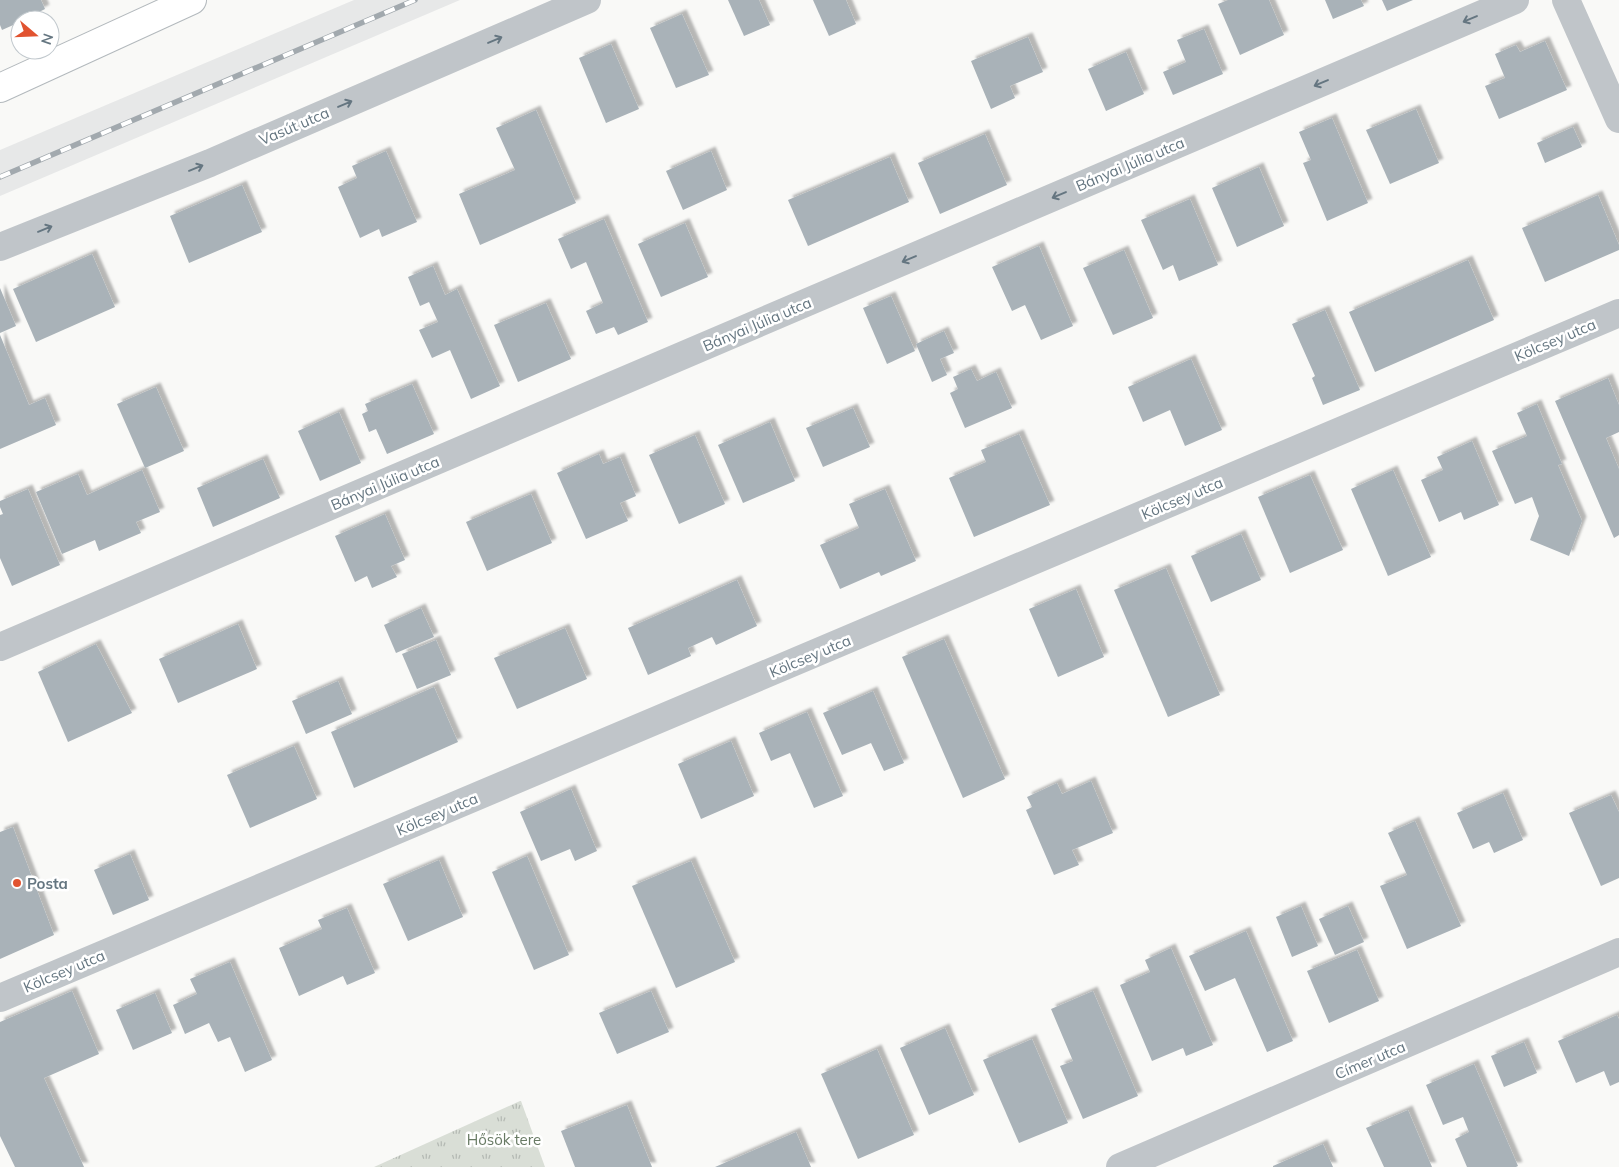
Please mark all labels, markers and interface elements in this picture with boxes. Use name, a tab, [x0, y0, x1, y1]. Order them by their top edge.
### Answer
north arrow	[10, 10, 60, 60]
one-way arrow	[1463, 15, 1478, 25]
text: N	[37, 31, 58, 47]
one-way arrow	[487, 34, 502, 44]
one-way arrow	[1314, 79, 1329, 88]
one-way arrow	[337, 99, 352, 109]
street label: Vasút utca	[256, 103, 332, 149]
street label: Bányai Júlia utca	[1073, 133, 1187, 195]
one-way arrow	[188, 163, 203, 173]
one-way arrow	[1051, 191, 1067, 200]
one-way arrow	[37, 224, 52, 233]
one-way arrow	[902, 254, 917, 264]
street label: Bányai Júlia utca	[700, 293, 814, 355]
street label: Kölcsey utca	[1511, 314, 1599, 366]
street label: Bányai Júlia utca	[328, 452, 442, 514]
street label: Kölcsey utca	[1138, 472, 1226, 524]
street label: Kölcsey utca	[766, 630, 854, 682]
street label: Kölcsey utca	[393, 788, 481, 840]
place label: Posta	[27, 874, 68, 893]
marker: Posta	[11, 877, 23, 889]
street label: Kölcsey utca	[20, 945, 108, 997]
street label: Címer utca	[1332, 1037, 1408, 1083]
park label: Hősök tere	[467, 1130, 541, 1149]

